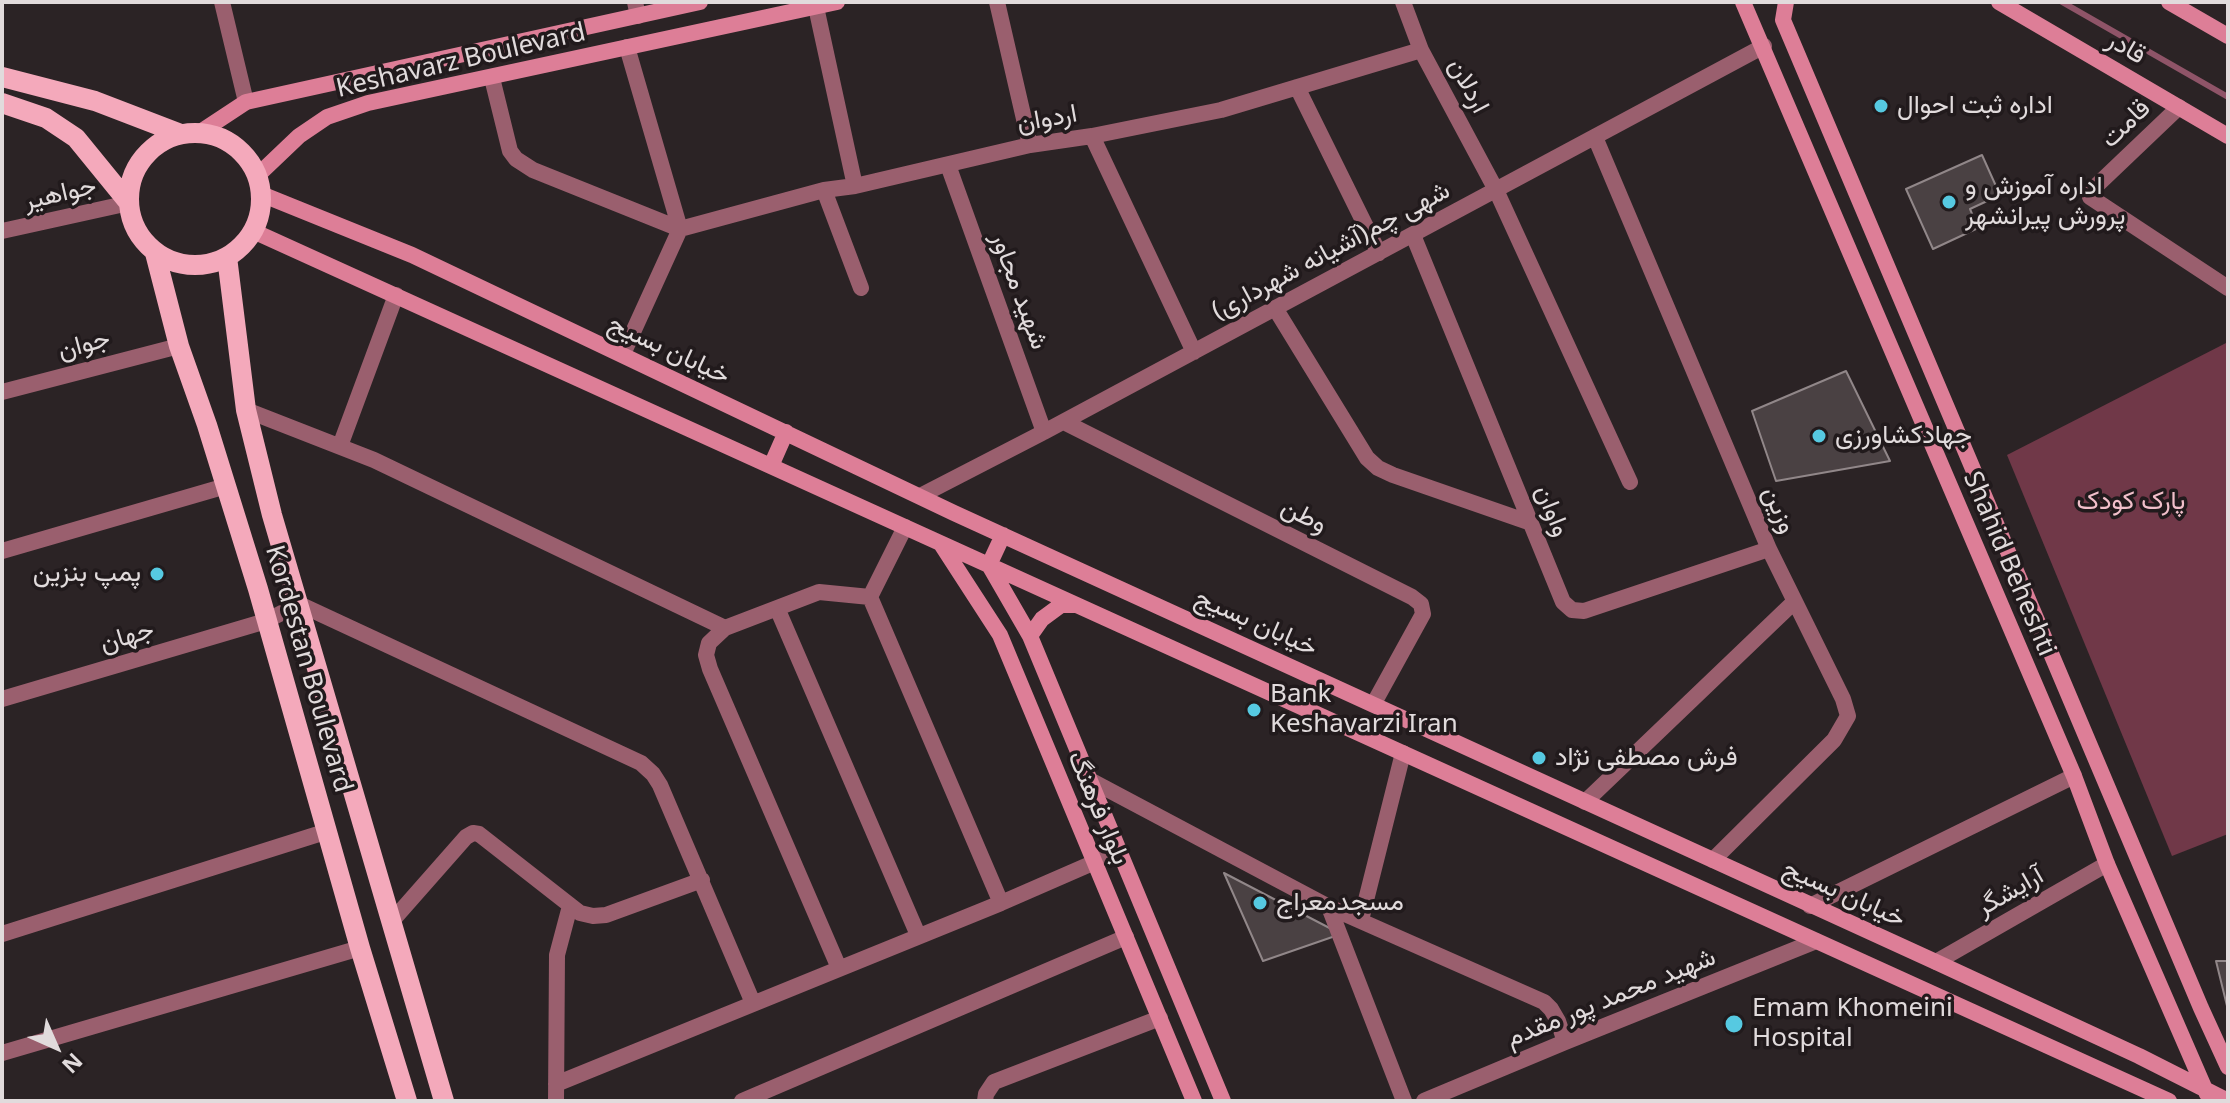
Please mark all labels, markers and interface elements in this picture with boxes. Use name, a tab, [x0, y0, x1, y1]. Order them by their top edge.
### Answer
street label: Keshavarz Boulevard	[333, 17, 589, 105]
street label: قادر	[2101, 24, 2151, 72]
street label: اردلان	[1441, 53, 1495, 119]
place label: اداره ثبت احوال	[1897, 90, 2053, 122]
street label: قامت	[2095, 93, 2157, 155]
marker: اداره ثبت احوال	[1872, 97, 1890, 115]
street label: اردوان	[1014, 98, 1080, 140]
street label: جواهیر	[21, 171, 99, 217]
place label: اداره آموزش و پرورش پیرانشهر	[1965, 171, 2126, 232]
street label: شهی چم(آشیانه شهرداری)	[1207, 175, 1455, 327]
marker: اداره آموزش و پرورش پیرانشهر	[1940, 193, 1958, 211]
street label: شهید مجاور	[983, 228, 1055, 354]
street label: خیابان بسیج	[603, 308, 735, 392]
street label: جوان	[55, 323, 113, 367]
place label: جهادکشاورزی	[1835, 420, 1972, 452]
marker: جهادکشاورزی	[1810, 427, 1828, 445]
street label: Shahid Beheshti	[1956, 467, 2062, 661]
street label: واوان	[1528, 481, 1576, 541]
street label: وزین	[1755, 482, 1803, 538]
park label: پارک کودک	[2077, 486, 2185, 518]
street label: وطن	[1276, 491, 1332, 541]
street label: Kordestan Boulevard	[258, 542, 358, 796]
place label: پمپ بنزین	[33, 558, 141, 590]
marker: پمپ بنزین	[148, 565, 166, 583]
street label: خیابان بسیج	[1190, 582, 1322, 664]
street label: جهان	[96, 614, 158, 660]
place label: Bank Keshavarzi Iran	[1270, 679, 1458, 740]
marker: Bank Keshavarzi Iran	[1245, 701, 1263, 719]
place label: فرش مصطفی نژاد	[1555, 742, 1738, 774]
street label: بلوار فرهنگ	[1060, 746, 1136, 870]
marker: فرش مصطفی نژاد	[1530, 749, 1548, 767]
street label: خیابان بسیج	[1778, 853, 1910, 935]
street label: آرایشگر	[1971, 860, 2049, 924]
place label: مسجدمعراج	[1276, 887, 1404, 919]
marker: مسجدمعراج	[1251, 894, 1269, 912]
street label: شهید محمد پور مقدم	[1502, 942, 1720, 1054]
place label: Emam Khomeini Hospital	[1752, 993, 1953, 1054]
north arrow	[16, 1007, 96, 1087]
marker: Emam Khomeini Hospital	[1723, 1013, 1745, 1035]
text: N	[56, 1047, 90, 1081]

